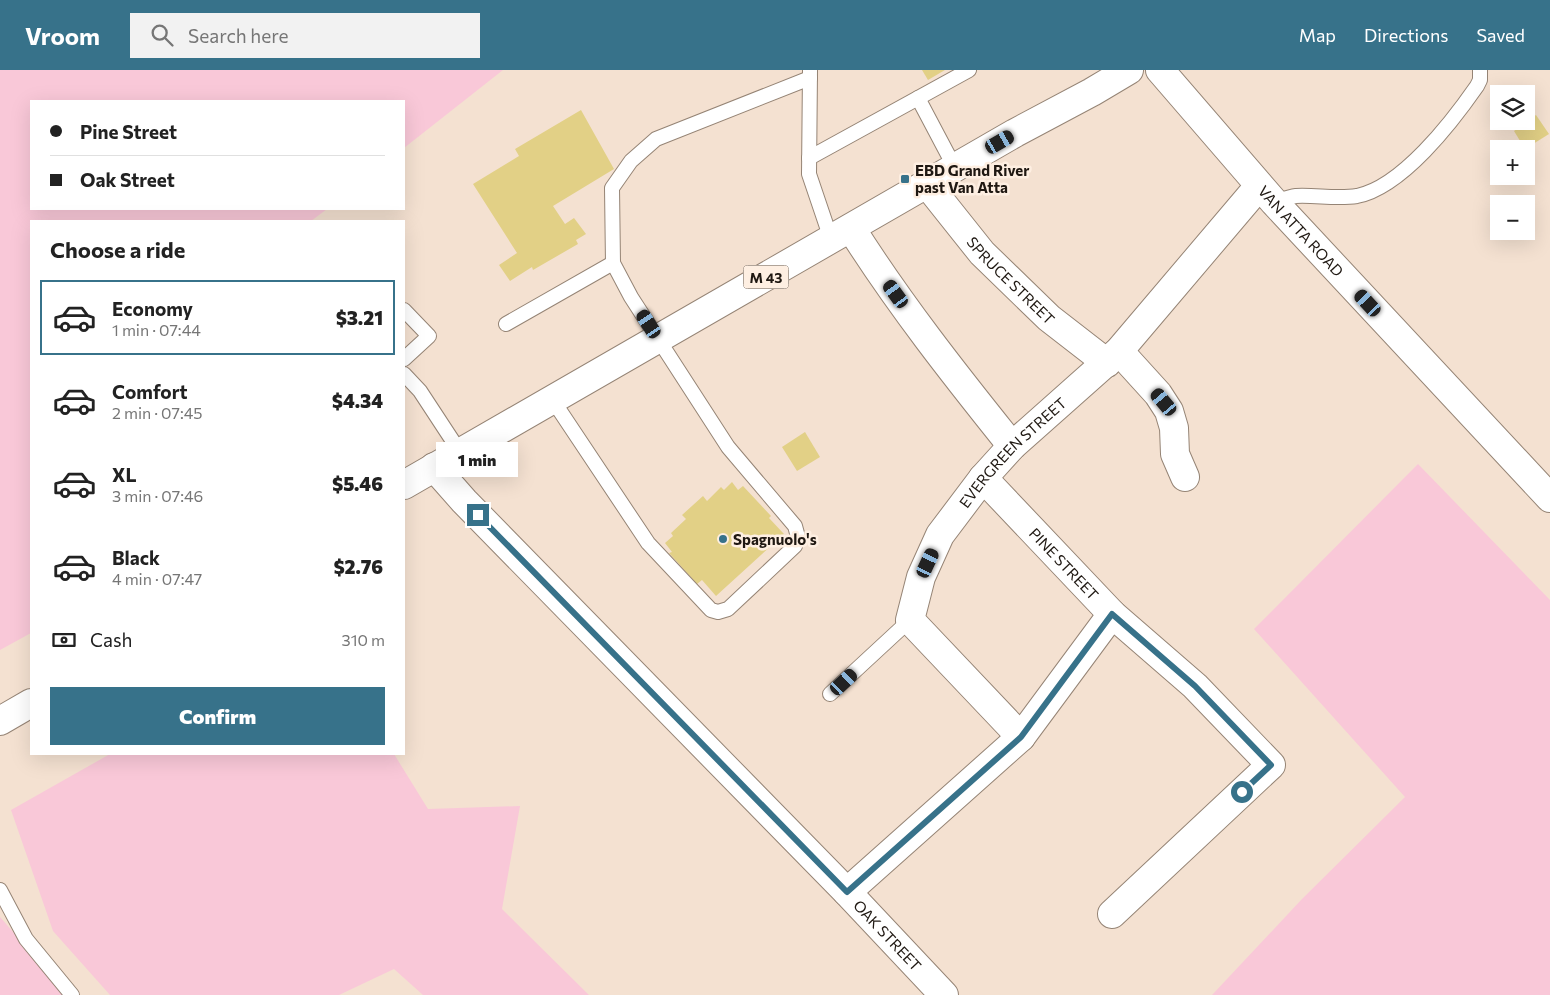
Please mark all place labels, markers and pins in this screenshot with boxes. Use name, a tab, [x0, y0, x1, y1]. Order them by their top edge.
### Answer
place label: EBD Grand River past Van Atta	[915, 161, 1029, 196]
marker: EBD Grand River past Van Atta	[899, 173, 911, 185]
place label: Spagnuolo's	[733, 530, 817, 548]
marker: Spagnuolo's	[717, 533, 729, 545]

